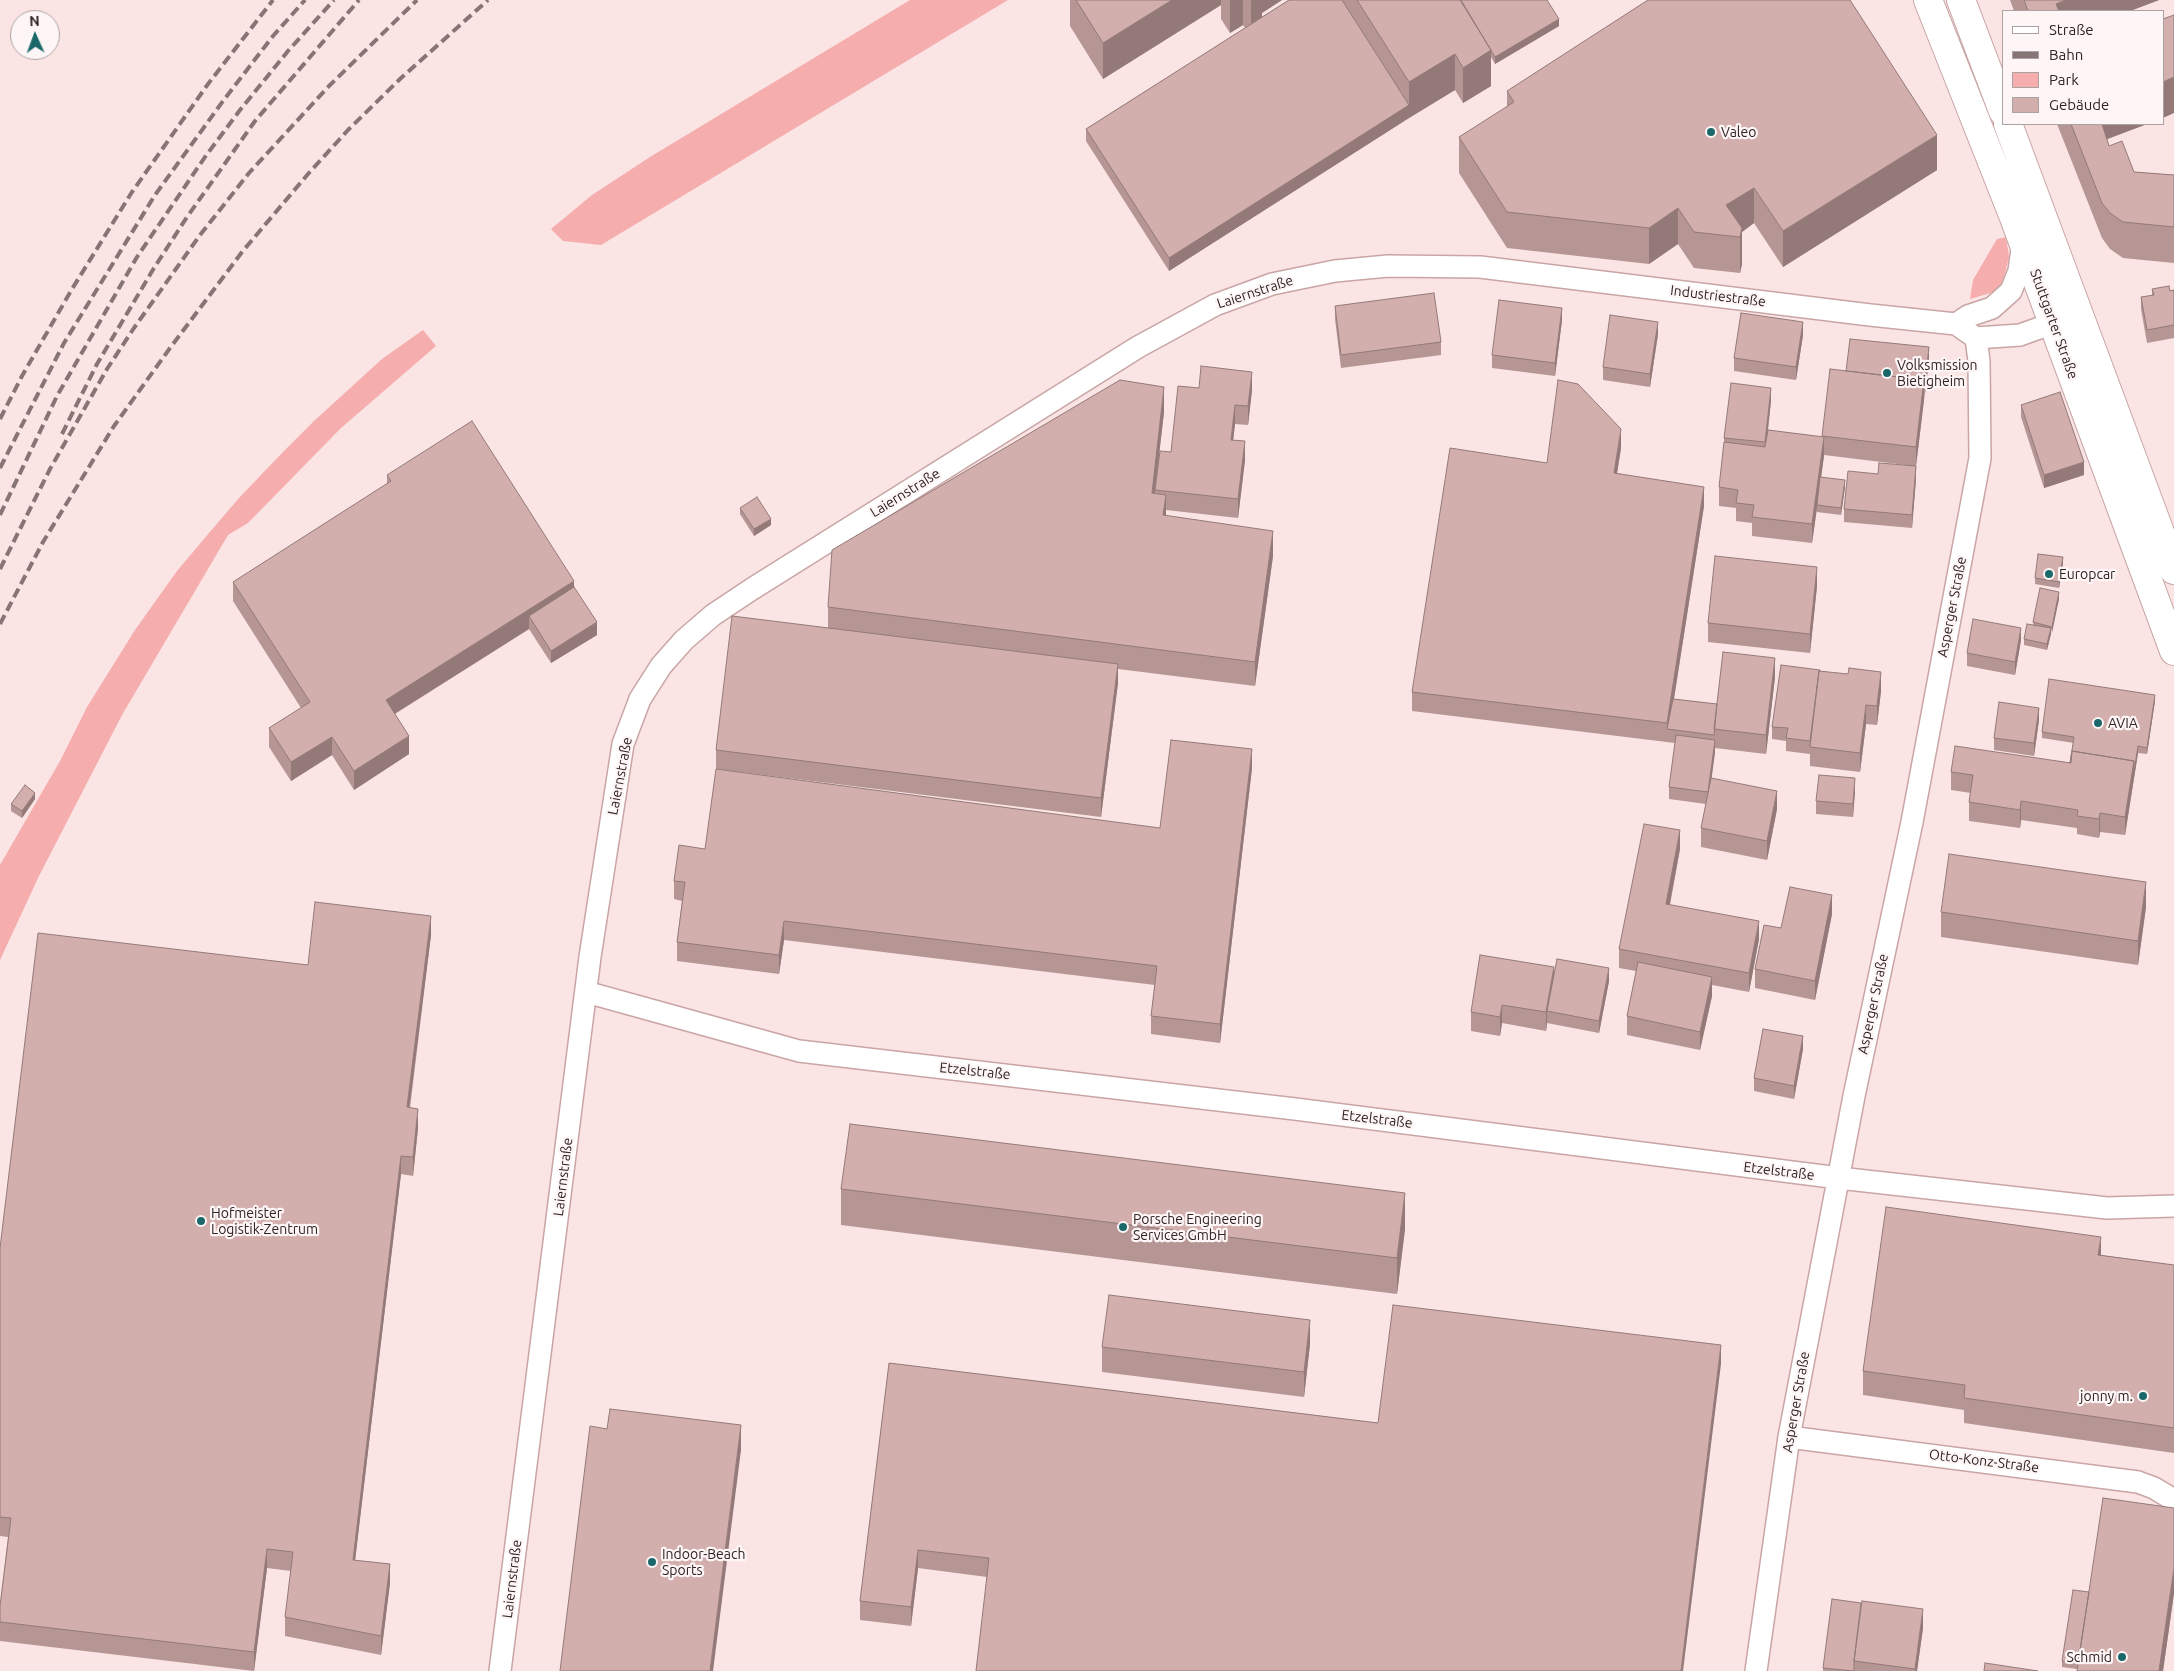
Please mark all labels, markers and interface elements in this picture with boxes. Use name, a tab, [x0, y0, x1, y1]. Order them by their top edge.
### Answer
north arrow	[10, 10, 60, 60]
legend	[2002, 10, 2164, 125]
text: N	[29, 13, 40, 29]
text: Straße	[2049, 21, 2093, 38]
text: Bahn	[2049, 46, 2083, 63]
text: Park	[2049, 71, 2079, 88]
text: Gebäude	[2049, 96, 2109, 113]
place label: Valeo	[1721, 124, 1756, 140]
marker: Valeo	[1705, 126, 1717, 138]
street label: Stuttgarter Straße	[2026, 267, 2082, 381]
street label: Laiernstraße	[1215, 272, 1295, 312]
street label: Industriestraße	[1669, 282, 1767, 310]
place label: Volksmission Bietigheim	[1897, 357, 1978, 390]
marker: Volksmission Bietigheim	[1881, 367, 1893, 379]
street label: Laiernstraße	[867, 465, 943, 521]
street label: Asperger Straße	[1934, 555, 1970, 659]
place label: Europcar	[2059, 566, 2115, 582]
marker: Europcar	[2043, 568, 2055, 580]
place label: AVIA	[2108, 715, 2138, 731]
marker: AVIA	[2092, 717, 2104, 729]
street label: Laiernstraße	[604, 736, 636, 816]
street label: Asperger Straße	[1854, 952, 1892, 1056]
street label: Etzelstraße	[939, 1059, 1011, 1083]
street label: Etzelstraße	[1341, 1106, 1413, 1132]
street label: Laiernstraße	[550, 1137, 576, 1217]
street label: Etzelstraße	[1743, 1158, 1815, 1184]
place label: Hofmeister Logistik-Zentrum	[211, 1205, 318, 1238]
place label: Porsche Engineering Services GmbH	[1133, 1211, 1262, 1244]
marker: Hofmeister Logistik-Zentrum	[195, 1215, 207, 1227]
marker: Porsche Engineering Services GmbH	[1117, 1221, 1129, 1233]
street label: Asperger Straße	[1779, 1350, 1813, 1454]
place label: jonny m.	[2080, 1388, 2133, 1404]
marker: jonny m.	[2137, 1390, 2149, 1402]
street label: Otto-Konz-Straße	[1928, 1446, 2040, 1476]
street label: Laiernstraße	[499, 1539, 525, 1619]
place label: Indoor-Beach Sports	[662, 1546, 746, 1578]
marker: Indoor-Beach Sports	[646, 1556, 658, 1568]
place label: Schmid	[2066, 1649, 2112, 1665]
marker: Schmid	[2116, 1651, 2128, 1663]

